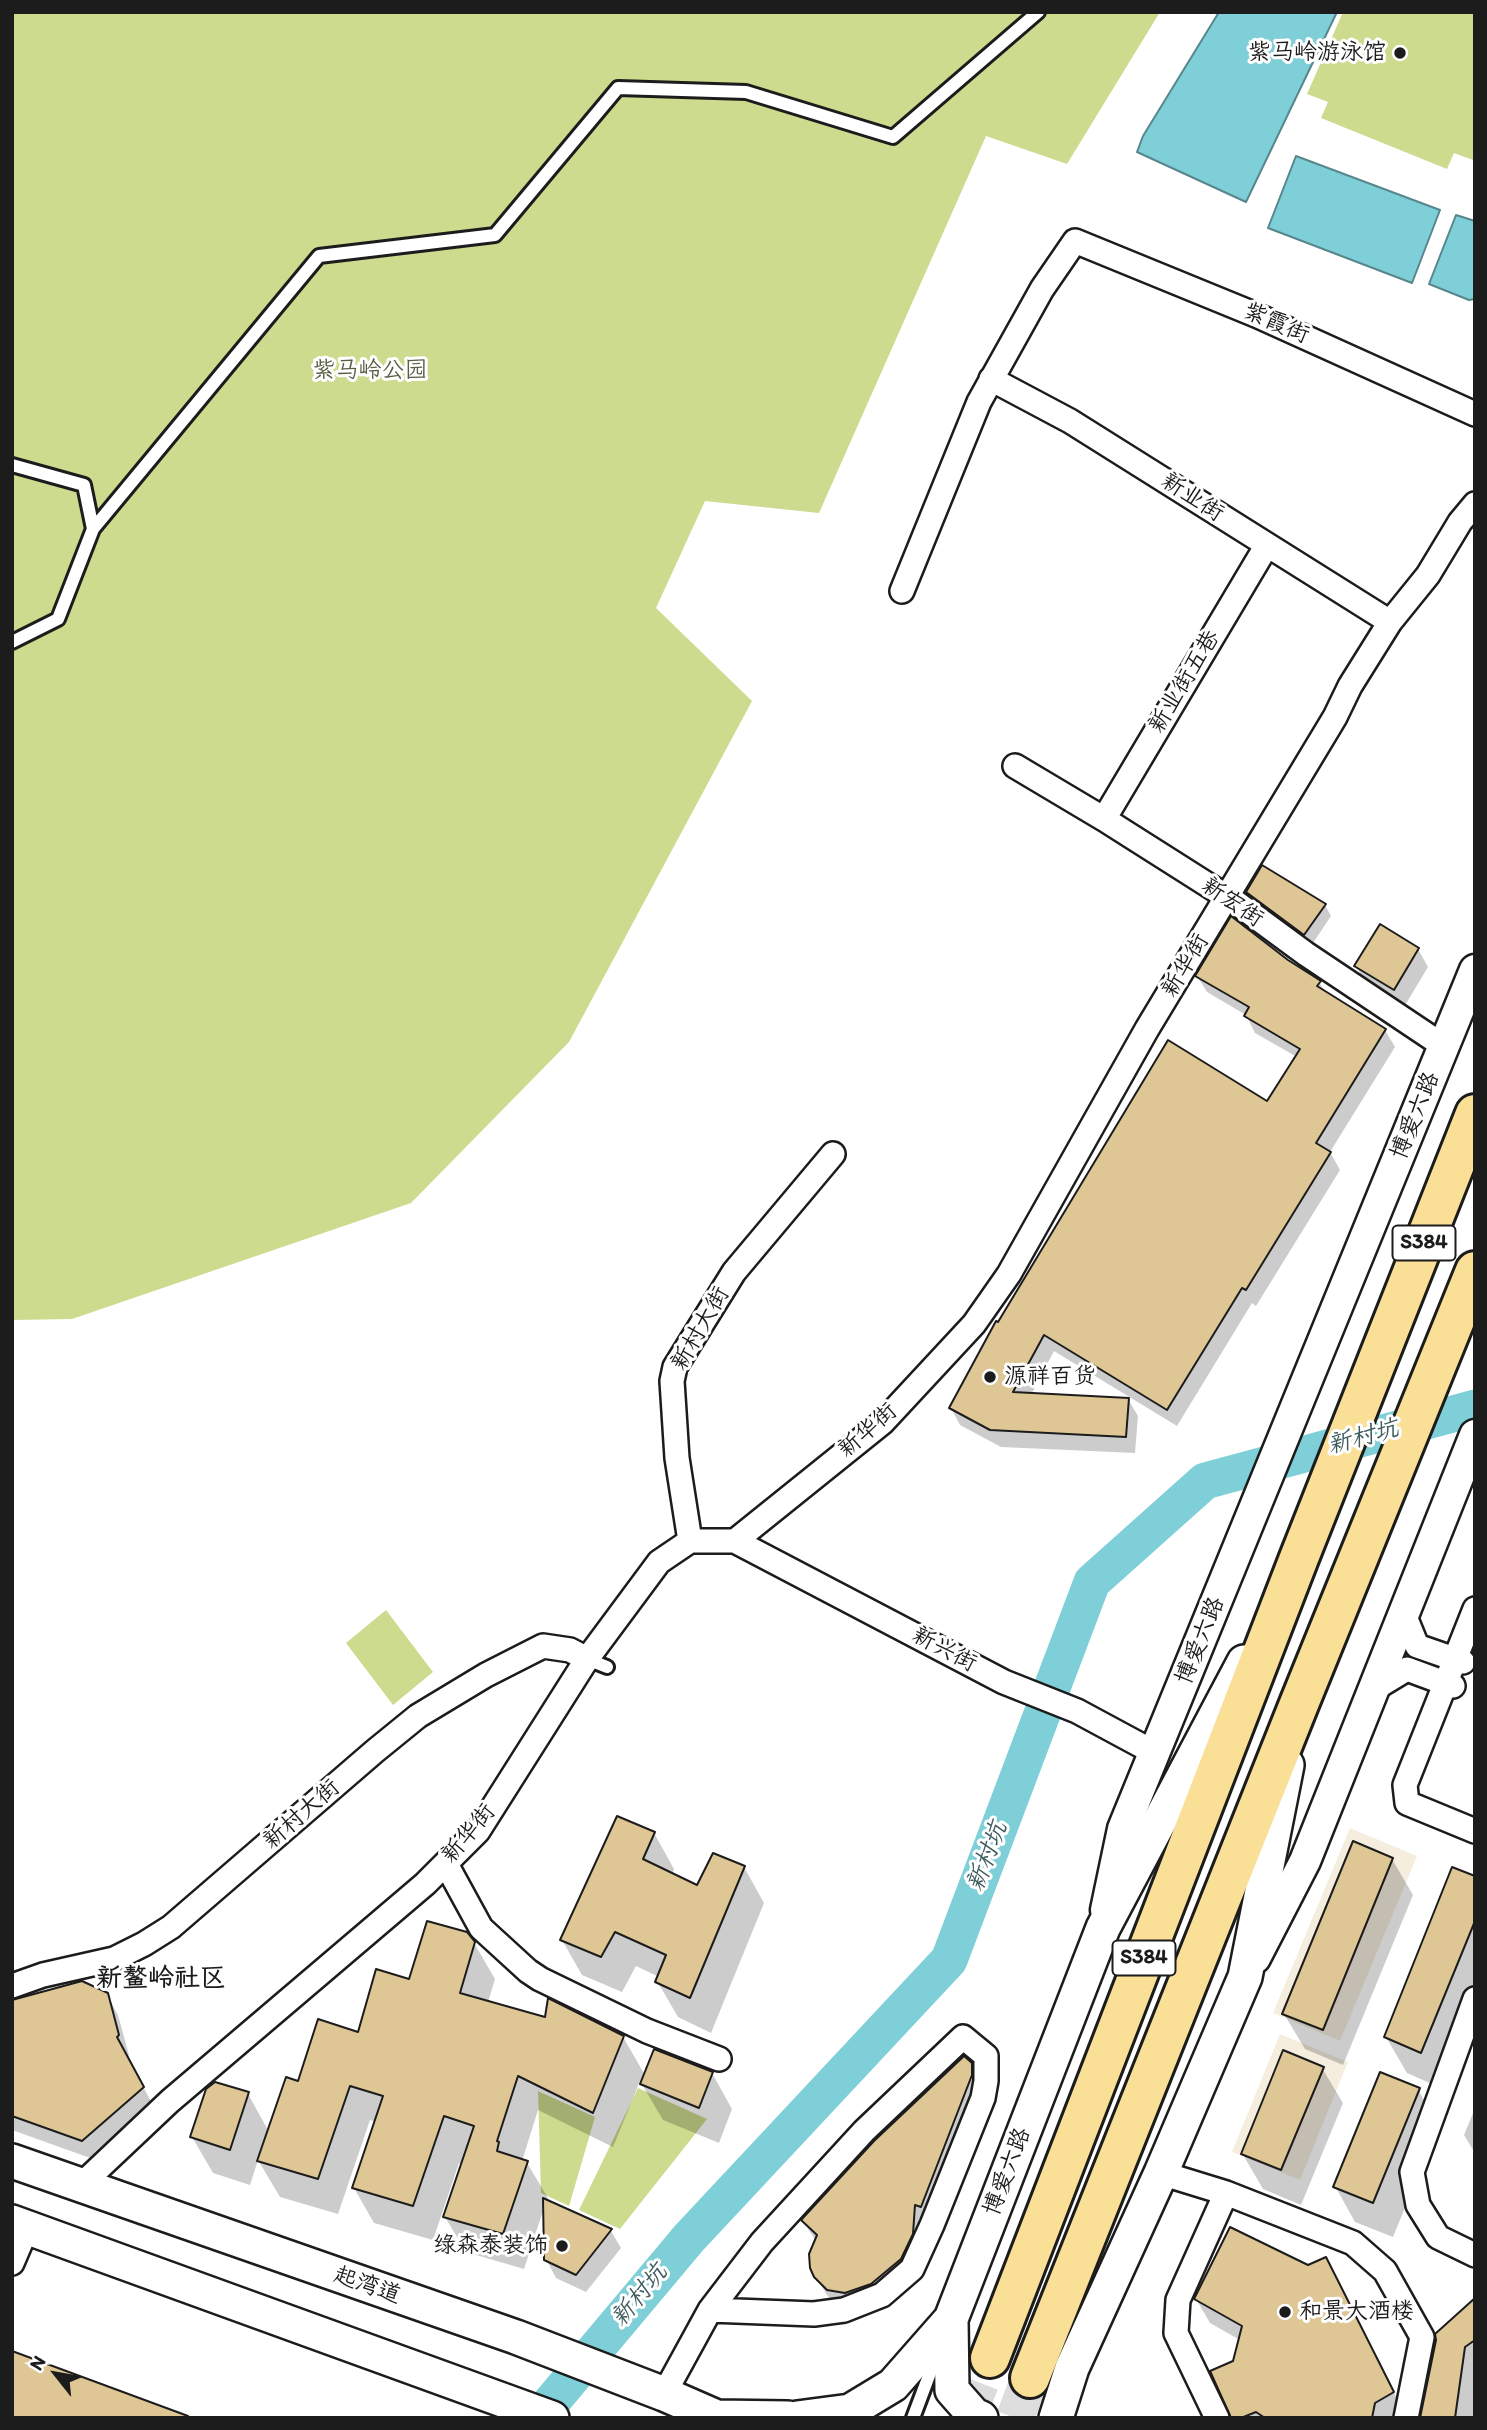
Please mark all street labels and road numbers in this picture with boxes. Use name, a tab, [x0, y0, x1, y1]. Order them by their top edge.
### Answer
street label: 紫霞街	[1239, 298, 1313, 350]
street label: 新业街	[1156, 468, 1228, 528]
street label: 新业街五巷	[1144, 626, 1226, 738]
street label: 新宏街	[1196, 872, 1268, 934]
street label: 新华街	[1156, 929, 1216, 1003]
street label: 博爱六路	[1386, 1068, 1446, 1164]
road number: S384	[1392, 1226, 1456, 1260]
street label: 新村大街	[666, 1282, 736, 1376]
street label: 新华街	[833, 1398, 903, 1464]
street label: 博爱六路	[1171, 1593, 1231, 1689]
street label: 新兴街	[907, 1622, 981, 1678]
street label: 新村大街	[258, 1774, 346, 1856]
street label: 新华街	[436, 1799, 502, 1869]
road number: S384	[1112, 1940, 1176, 1976]
street label: 博爱六路	[979, 2124, 1037, 2220]
street label: 起湾道	[330, 2262, 404, 2310]

